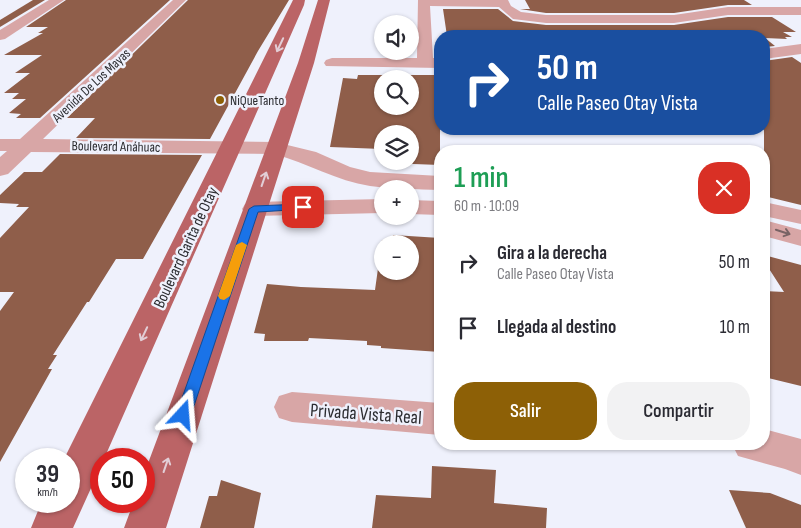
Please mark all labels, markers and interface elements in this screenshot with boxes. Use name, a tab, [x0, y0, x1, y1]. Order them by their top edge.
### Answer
map controls	[374, 15, 419, 280]
button: sound	[374, 15, 419, 60]
one-way arrow	[275, 37, 284, 52]
street label: Avenida De Los Mayas	[48, 45, 134, 127]
text: 50 m	[537, 47, 598, 90]
icon: right	[454, 50, 519, 115]
button: search	[374, 70, 419, 115]
text: Calle Paseo Otay Vista	[537, 90, 698, 117]
place label: NiQueTanto	[230, 92, 285, 109]
marker: NiQueTanto	[214, 94, 226, 106]
button: layers	[374, 125, 419, 170]
street label: Boulevard Anáhuac	[71, 137, 161, 156]
text: 1 min	[454, 160, 509, 196]
button: close	[698, 162, 750, 214]
one-way arrow	[260, 172, 269, 188]
button: +	[374, 180, 419, 225]
street label: Boulevard Garita de Otay	[150, 184, 223, 311]
pin	[282, 186, 324, 228]
icon: arrive	[289, 193, 317, 221]
text: 60 m · 10:09	[454, 197, 519, 216]
one-way arrow	[774, 228, 790, 238]
button: −	[374, 235, 419, 280]
text: Gira a la derecha	[497, 242, 607, 265]
icon: right	[454, 249, 482, 277]
text: 50 m	[719, 251, 750, 274]
text: Calle Paseo Otay Vista	[497, 265, 614, 284]
icon: arrive	[454, 314, 482, 342]
text: Llegada al destino	[497, 316, 616, 339]
text: 10 m	[720, 316, 750, 339]
one-way arrow	[139, 326, 148, 341]
button: Salir	[454, 382, 597, 440]
button: Compartir	[607, 382, 750, 440]
position arrow	[156, 388, 208, 440]
street label: Privada Vista Real	[309, 399, 422, 430]
speed limit sign: 50	[90, 448, 155, 513]
one-way arrow	[162, 458, 171, 474]
text: 39	[36, 459, 59, 490]
text: km/h	[37, 485, 58, 500]

